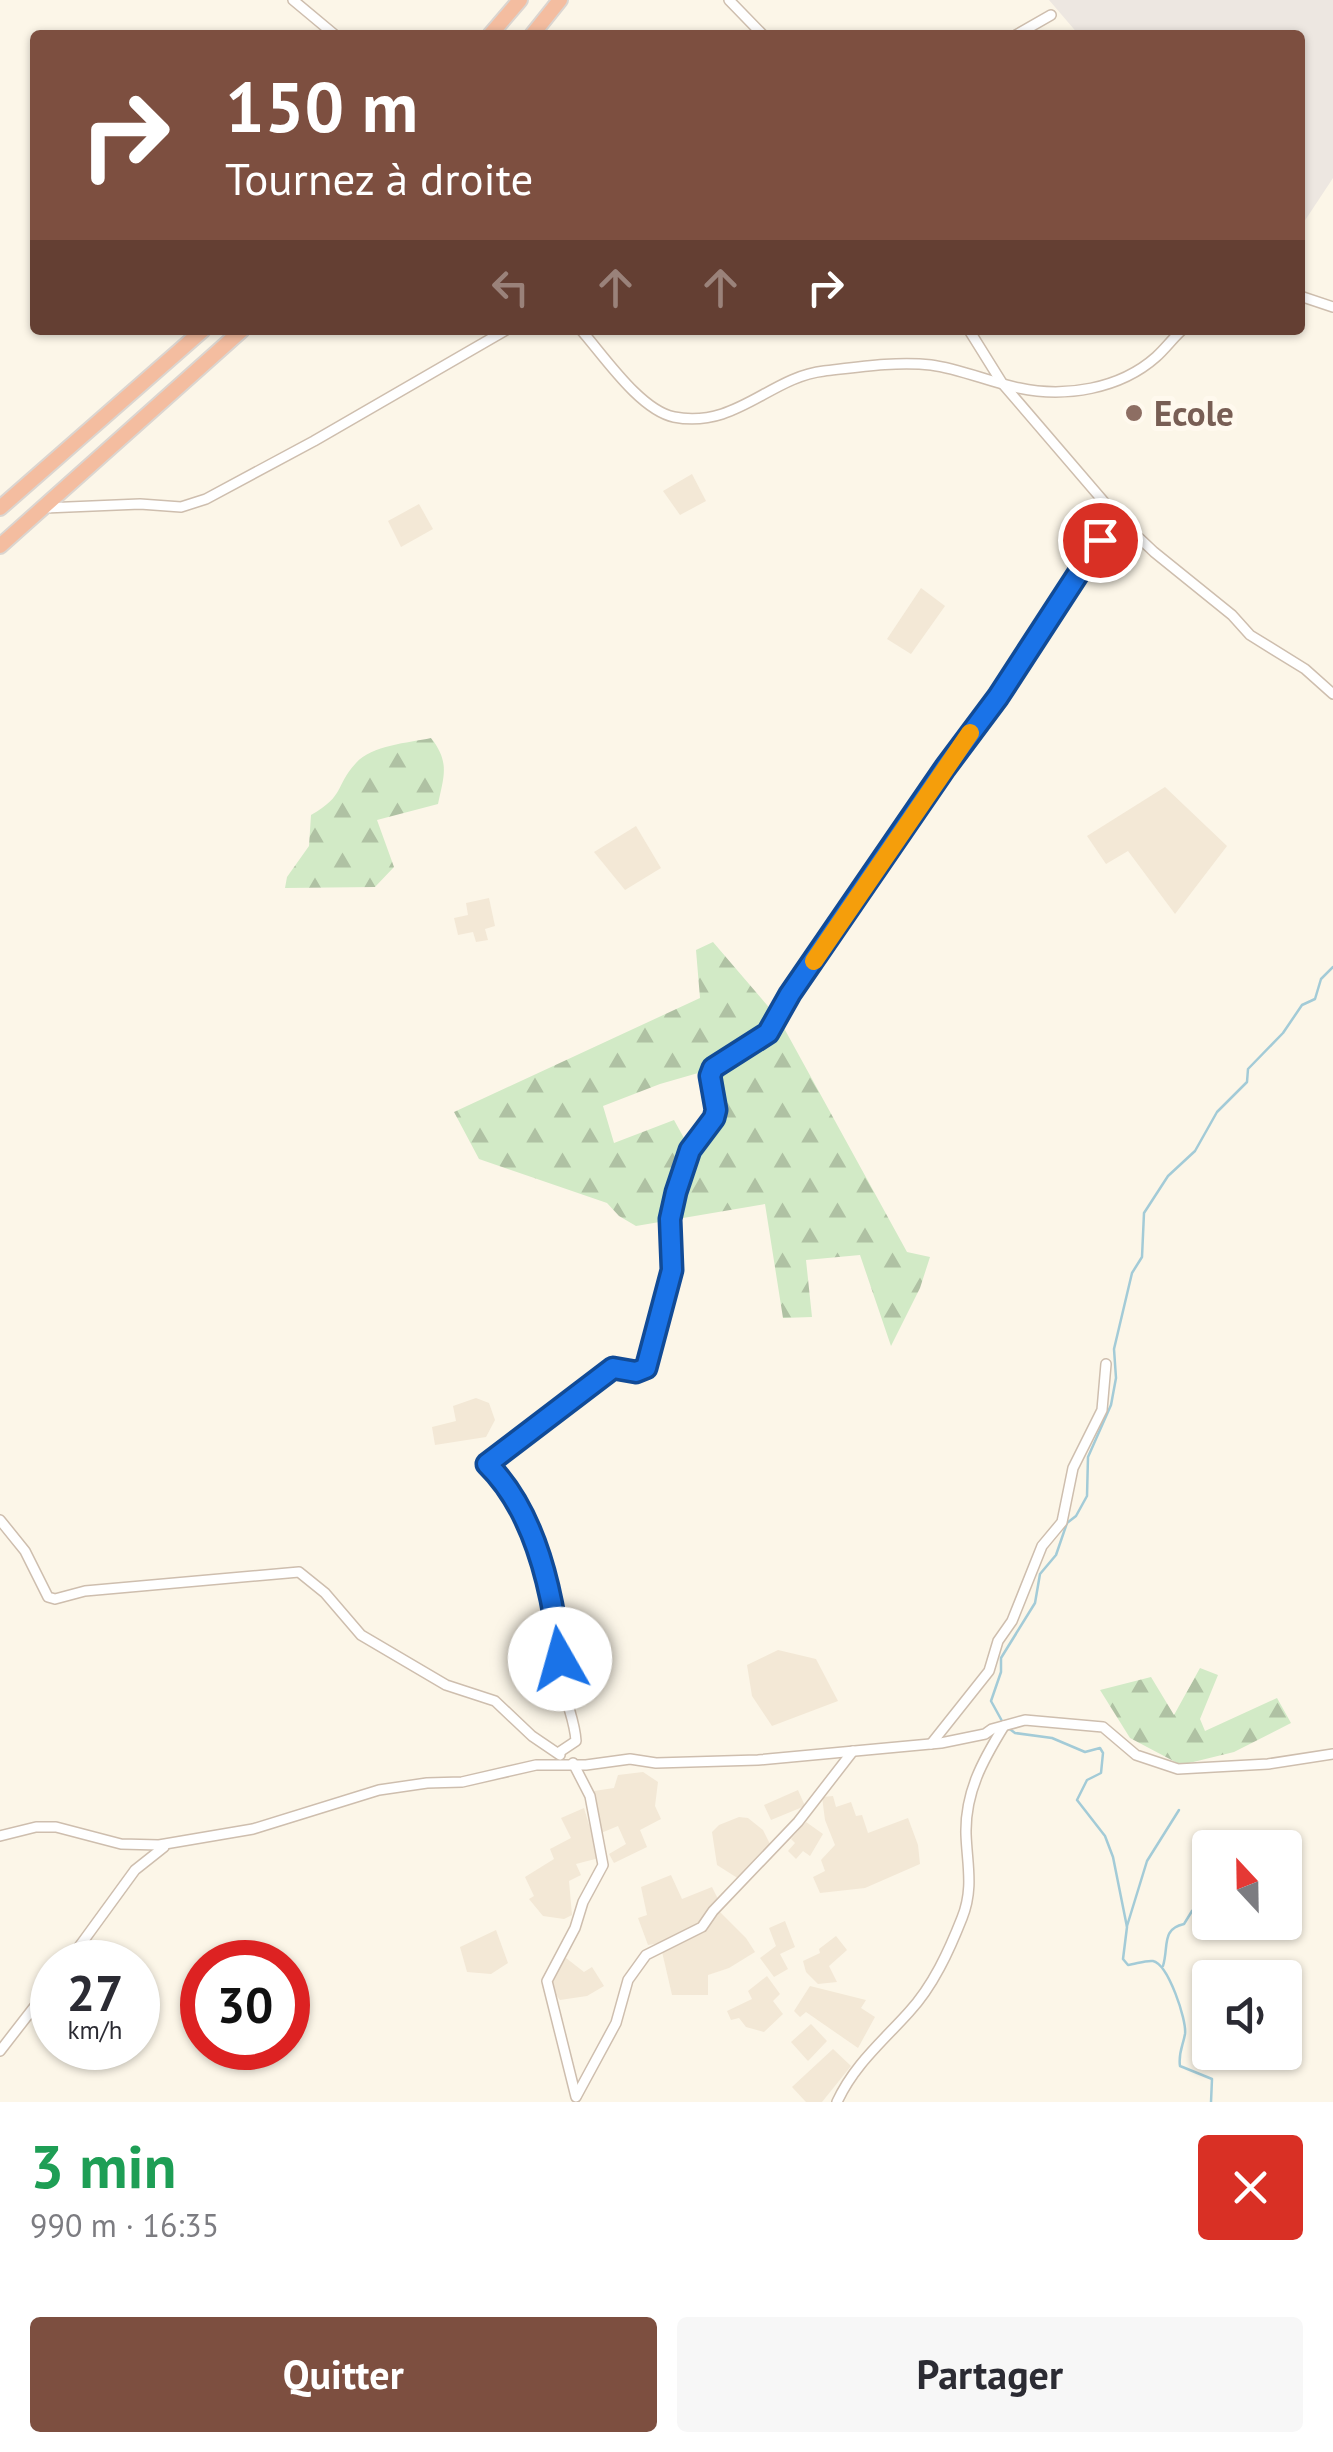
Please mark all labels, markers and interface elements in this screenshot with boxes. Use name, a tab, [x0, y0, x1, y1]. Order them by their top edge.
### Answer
text: 150 m	[225, 61, 418, 151]
icon: right	[60, 70, 190, 200]
text: Tournez à droite	[225, 149, 533, 207]
icon: left	[483, 260, 538, 315]
icon: ahead	[588, 260, 643, 315]
icon: ahead	[693, 260, 748, 315]
icon: right	[798, 260, 853, 315]
place label: Ecole	[1154, 390, 1234, 436]
marker: Ecole	[1123, 402, 1145, 424]
pin	[1058, 498, 1143, 583]
icon: arrive	[1073, 513, 1128, 568]
position arrow	[508, 1607, 612, 1711]
north arrow	[1192, 1830, 1302, 1940]
map controls	[1192, 1830, 1302, 2070]
speed limit sign: 30	[180, 1940, 310, 2070]
text: 27	[67, 1960, 123, 2025]
button: sound	[1192, 1960, 1302, 2070]
text: km/h	[68, 2014, 122, 2046]
text: 3 min	[30, 2127, 176, 2205]
button: close	[1198, 2135, 1303, 2240]
text: 990 m · 16:35	[30, 2204, 219, 2246]
button: Quitter	[30, 2317, 657, 2432]
button: Partager	[677, 2317, 1303, 2432]

